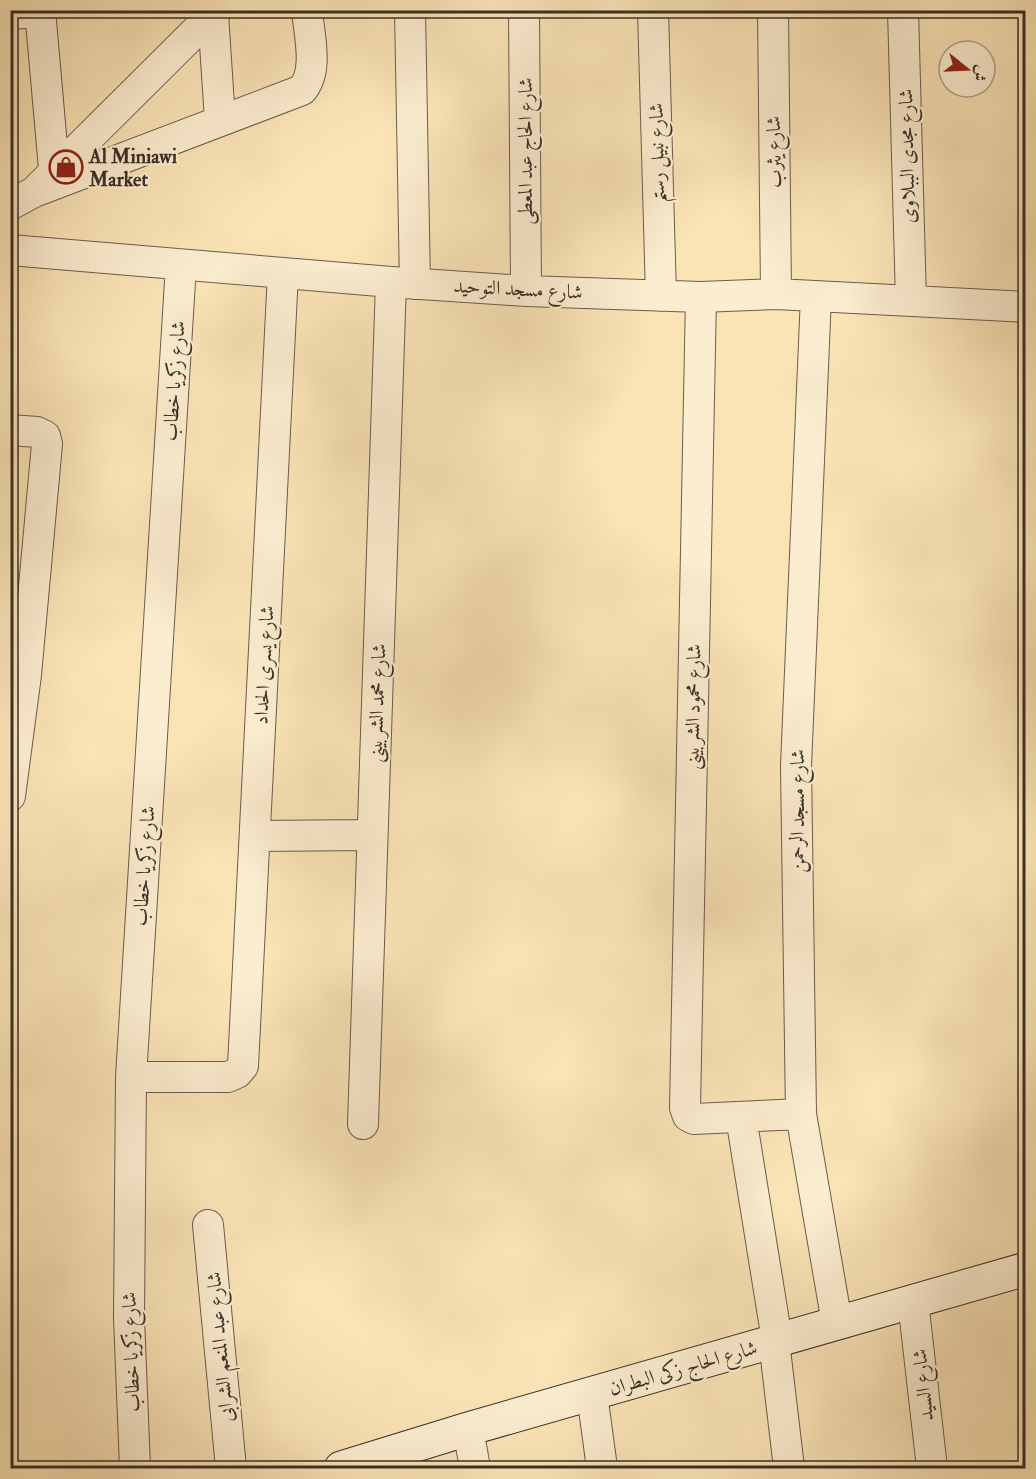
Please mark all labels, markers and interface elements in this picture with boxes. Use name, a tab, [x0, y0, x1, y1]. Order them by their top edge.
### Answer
north arrow	[937, 39, 997, 99]
text: ش	[968, 63, 992, 84]
street label: شارع الحاج عبد المعطى	[513, 77, 543, 225]
street label: شارع مجدى الببلاوى	[893, 88, 926, 224]
street label: شارع نبيل رستم	[644, 103, 677, 203]
street label: شارع يثرب	[761, 116, 792, 188]
place label: Al Miniawi Market	[88, 144, 178, 192]
shop icon: Al Miniawi Market	[48, 149, 84, 185]
street label: شارع مسجد التوحيد	[452, 273, 583, 310]
street label: شارع زكريا خطاب	[157, 320, 196, 442]
street label: شارع يسرى الحداد	[248, 605, 285, 726]
street label: شارع محمد الشربينى	[362, 643, 397, 763]
street label: شارع محمود الشربينى	[679, 644, 712, 770]
street label: شارع مسجد الرحمن	[785, 749, 815, 873]
street label: شارع زكريا خطاب	[127, 805, 166, 927]
street label: شارع عبد المنعم الشرابى	[201, 1270, 245, 1423]
street label: شارع زكريا خطاب	[116, 1291, 151, 1412]
street label: شارع الحاج زكى البطران	[606, 1335, 761, 1406]
street label: شارع السيد	[907, 1347, 944, 1422]

